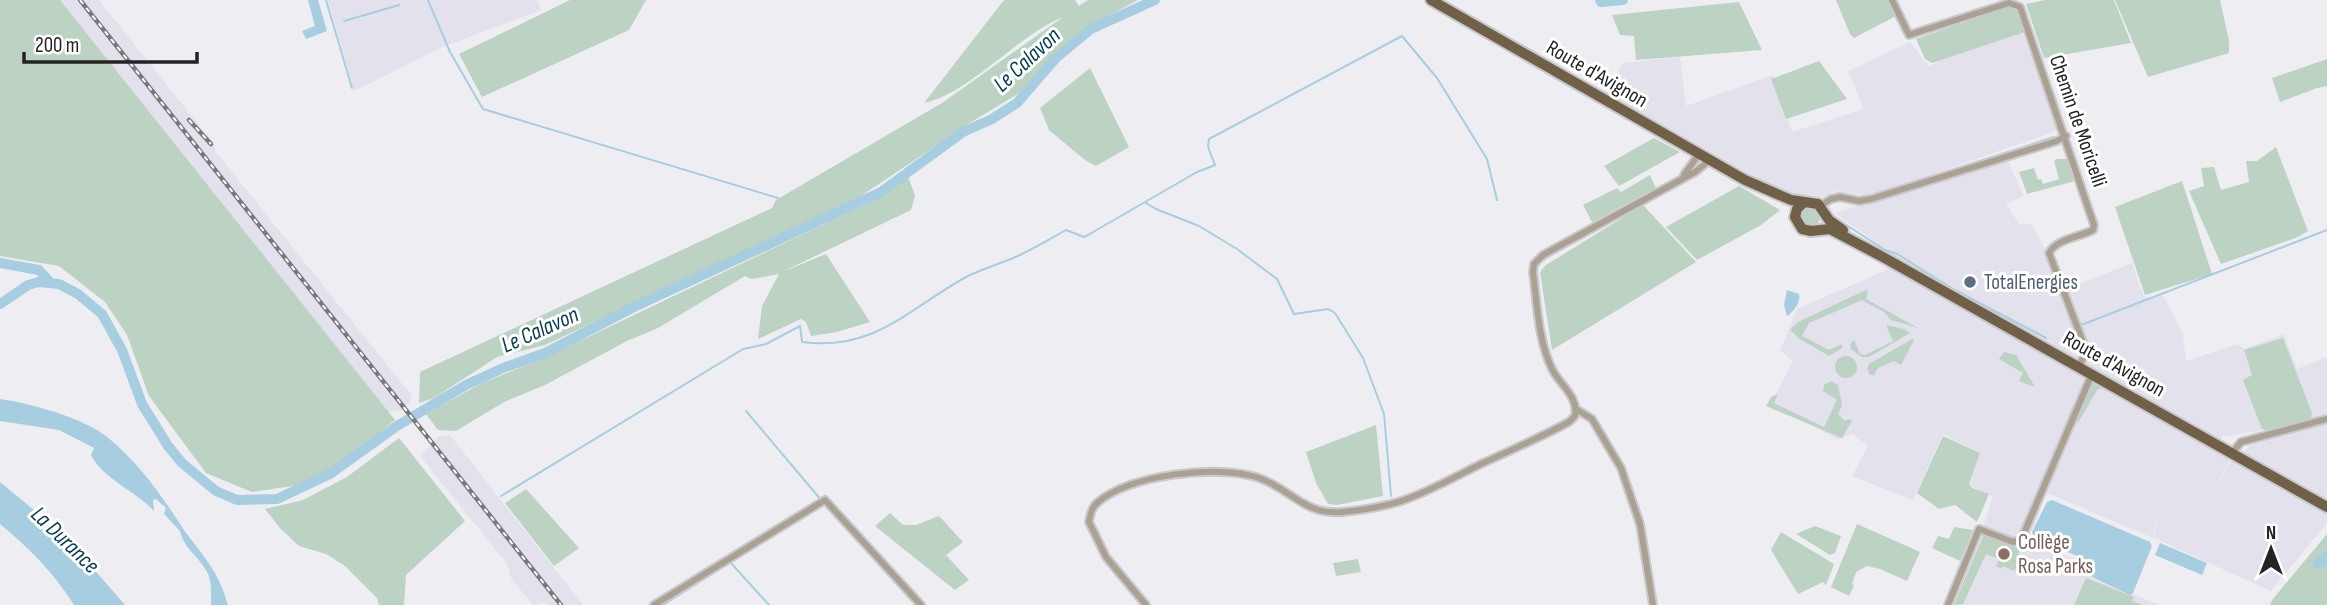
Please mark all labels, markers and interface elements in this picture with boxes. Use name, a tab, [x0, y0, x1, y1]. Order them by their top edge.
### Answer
scale bar	[24, 21, 198, 65]
water label: Le Calavon	[988, 22, 1067, 98]
text: 200 m	[35, 33, 79, 58]
street label: Route d'Avignon	[1542, 35, 1652, 113]
street label: Chemin de Moricelli	[2044, 52, 2112, 190]
place label: TotalEnergies	[1984, 270, 2078, 295]
marker: TotalEnergies	[1962, 274, 1978, 290]
water label: Le Calavon	[497, 300, 583, 359]
street label: Route d'Avignon	[2059, 326, 2169, 402]
water label: La Durance	[25, 501, 105, 579]
north arrow	[2236, 514, 2306, 584]
text: N	[2266, 522, 2276, 545]
place label: Collège Rosa Parks	[2018, 530, 2093, 579]
marker: Collège Rosa Parks	[1996, 546, 2012, 562]

